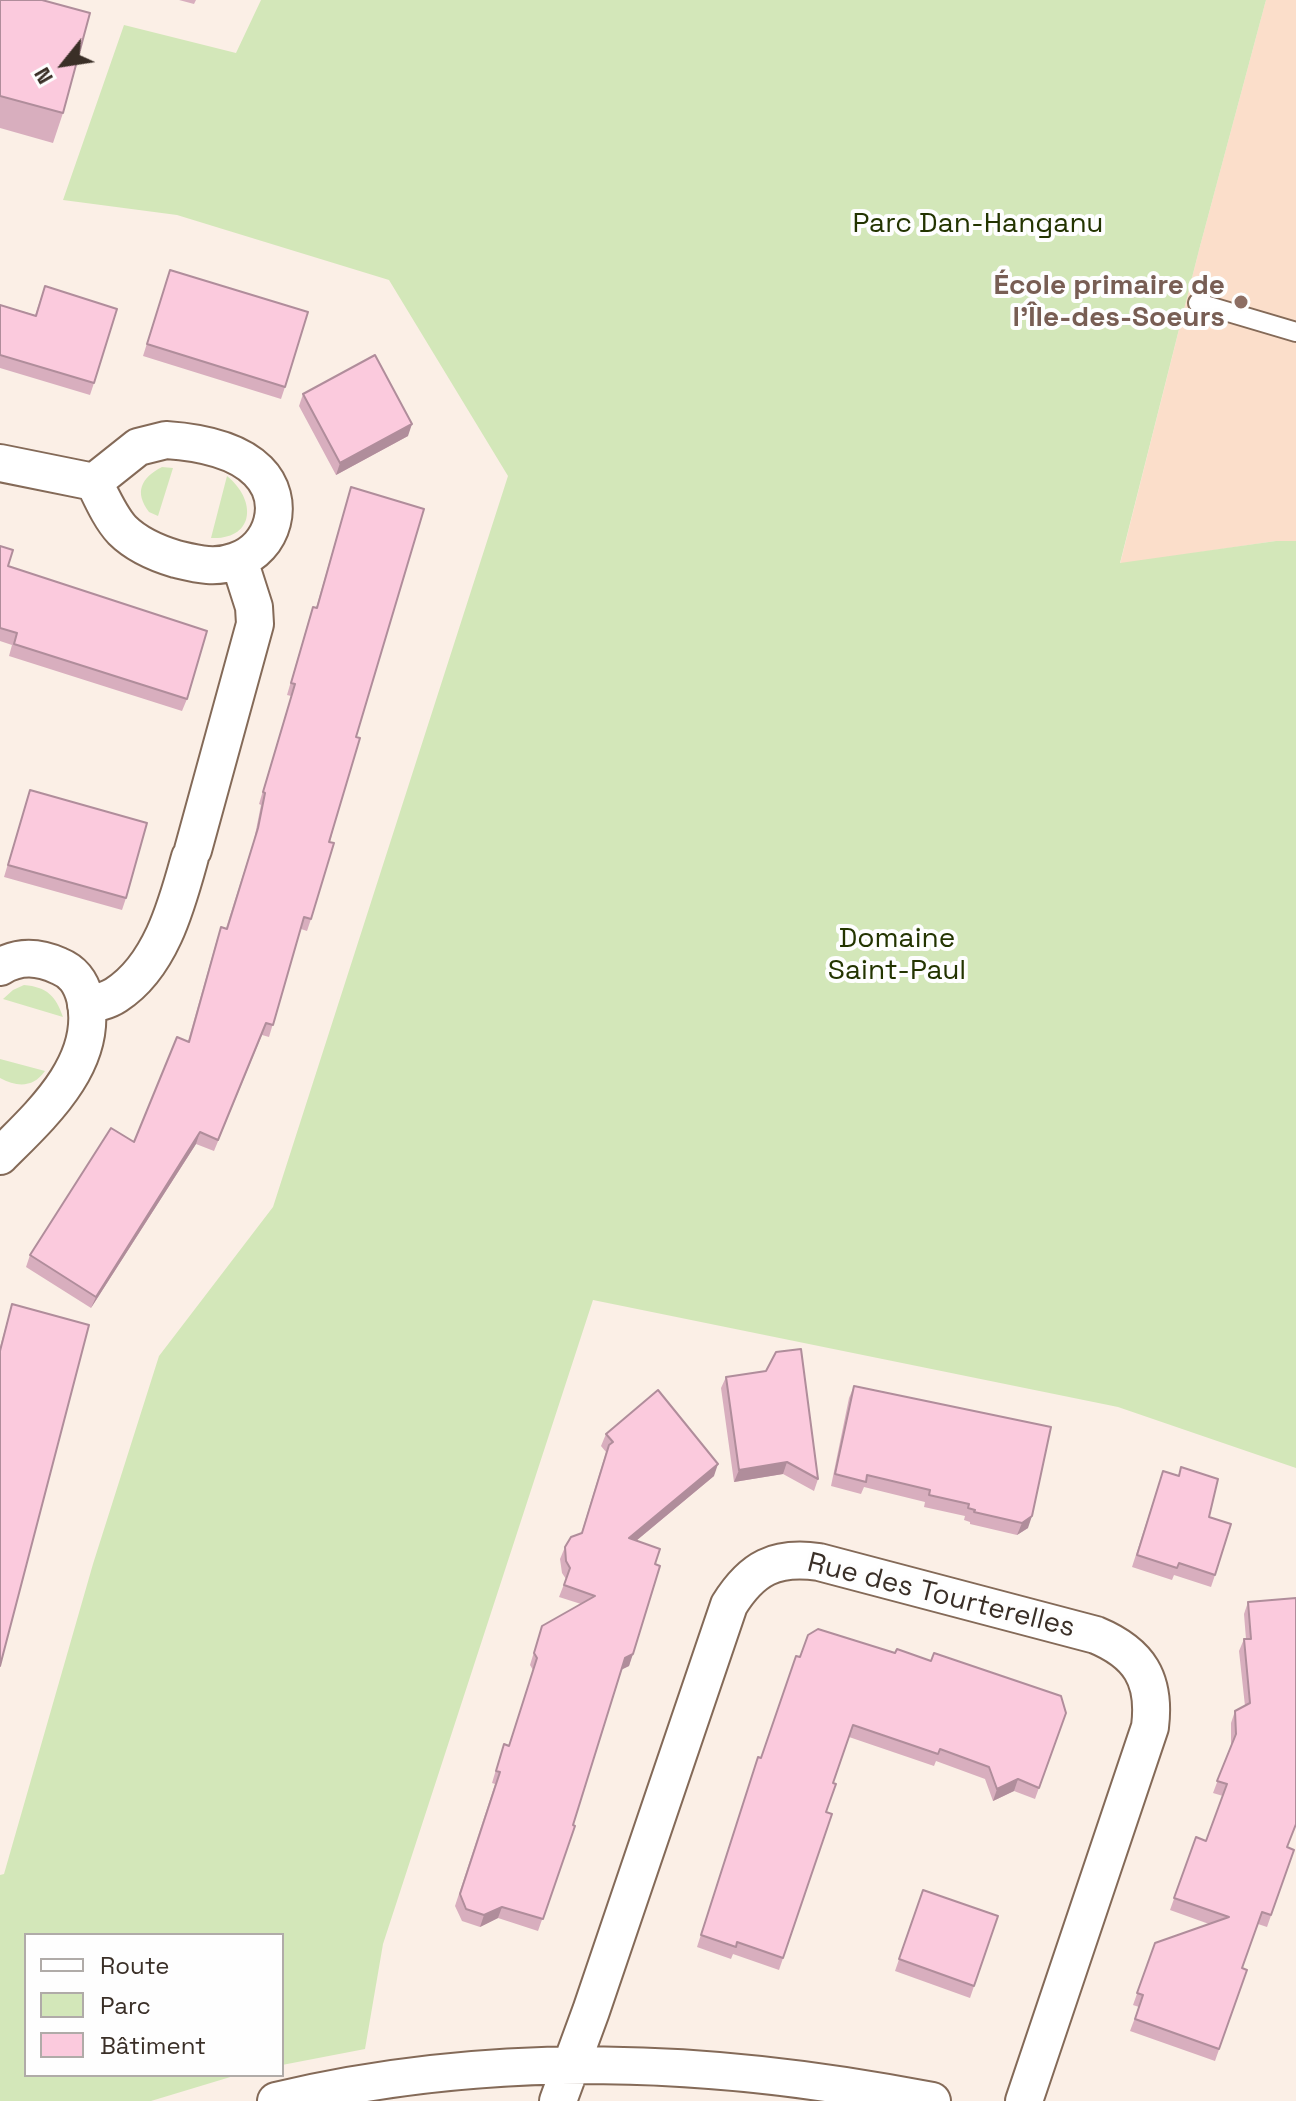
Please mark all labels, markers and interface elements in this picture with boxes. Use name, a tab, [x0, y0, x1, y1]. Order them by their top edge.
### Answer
north arrow	[24, 24, 104, 104]
text: N	[27, 63, 59, 89]
park label: Parc Dan-Hanganu	[853, 207, 1103, 241]
place label: École primaire de l'Île-des-Soeurs	[993, 269, 1225, 335]
marker: École primaire de l'Île-des-Soeurs	[1232, 293, 1250, 311]
park label: Domaine Saint-Paul	[828, 922, 966, 988]
street label: Rue des Tourterelles	[804, 1547, 1078, 1645]
legend	[24, 1933, 284, 2077]
text: Route	[100, 1950, 169, 1981]
text: Parc	[100, 1990, 151, 2021]
text: Bâtiment	[100, 2030, 206, 2061]

